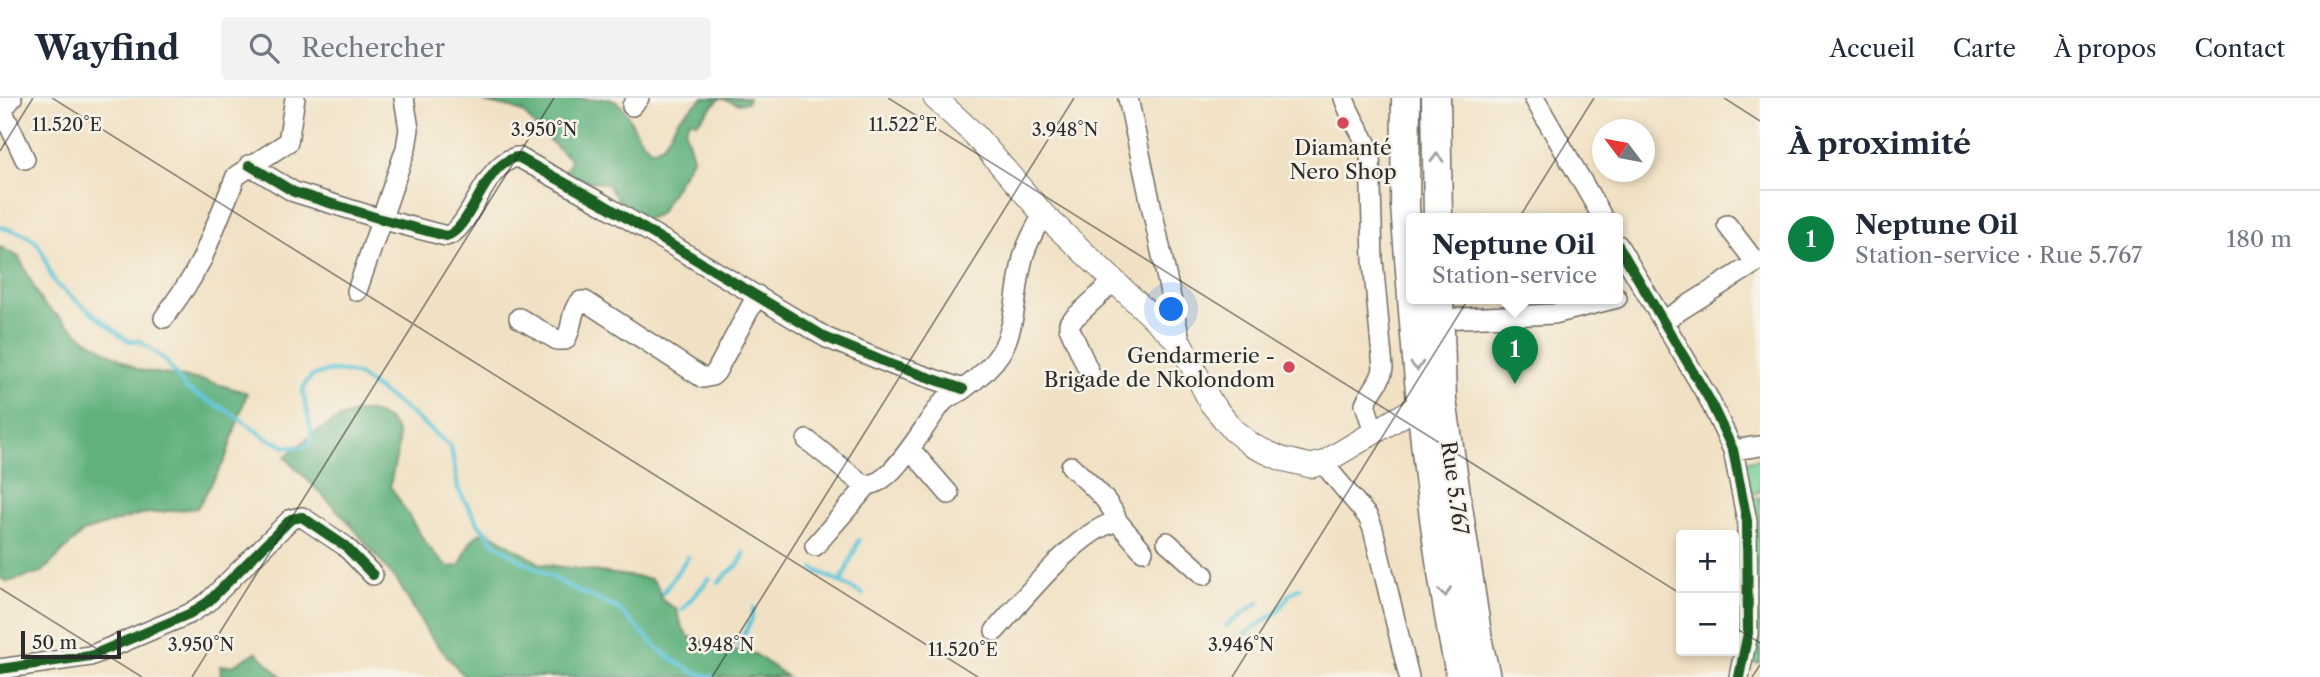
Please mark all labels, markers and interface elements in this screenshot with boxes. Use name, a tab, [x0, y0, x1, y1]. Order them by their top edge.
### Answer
search box	[221, 17, 711, 80]
text: Wayfind	[35, 28, 179, 69]
icon: search	[245, 29, 283, 67]
text: Rechercher	[301, 32, 445, 64]
text: Accueil	[1830, 34, 1915, 63]
text: Carte	[1953, 34, 2016, 63]
text: À propos	[2054, 34, 2157, 63]
text: Contact	[2195, 34, 2285, 63]
text: 11.520°E	[32, 114, 102, 136]
text: 11.522°E	[869, 114, 937, 136]
marker: Diamanté Nero Shop	[1335, 115, 1351, 131]
text: 3.950°N	[511, 119, 578, 141]
text: 3.948°N	[1032, 119, 1098, 141]
north arrow	[1592, 119, 1655, 182]
text: À proximité	[1788, 125, 1971, 162]
place label: Diamanté Nero Shop	[1289, 135, 1397, 184]
one-way arrow	[1429, 152, 1445, 163]
text: Neptune Oil	[1855, 209, 2018, 241]
popup	[1406, 213, 1623, 304]
text: 1	[1806, 225, 1816, 253]
text: 180 m	[2227, 225, 2292, 253]
text: Neptune Oil	[1432, 229, 1595, 261]
text: Station-service · Rue 5.767	[1855, 241, 2142, 269]
text: Station-service	[1432, 261, 1597, 289]
your location	[1154, 292, 1188, 326]
pin: 1	[1492, 326, 1538, 384]
place label: Gendarmerie - Brigade de Nkolondom	[1044, 343, 1275, 392]
marker: Gendarmerie - Brigade de Nkolondom	[1281, 359, 1297, 375]
one-way arrow	[1409, 361, 1424, 372]
street label: Rue 5.767	[1436, 439, 1474, 537]
map controls	[1676, 530, 1739, 656]
button: +	[1676, 530, 1739, 593]
one-way arrow	[1437, 586, 1452, 598]
button: −	[1676, 593, 1739, 656]
scale bar	[21, 628, 121, 660]
text: 50 m	[32, 631, 77, 654]
text: 3.950°N	[168, 634, 235, 656]
text: 3.948°N	[688, 634, 754, 656]
text: 3.946°N	[1208, 634, 1274, 656]
text: 11.520°E	[928, 639, 998, 661]

